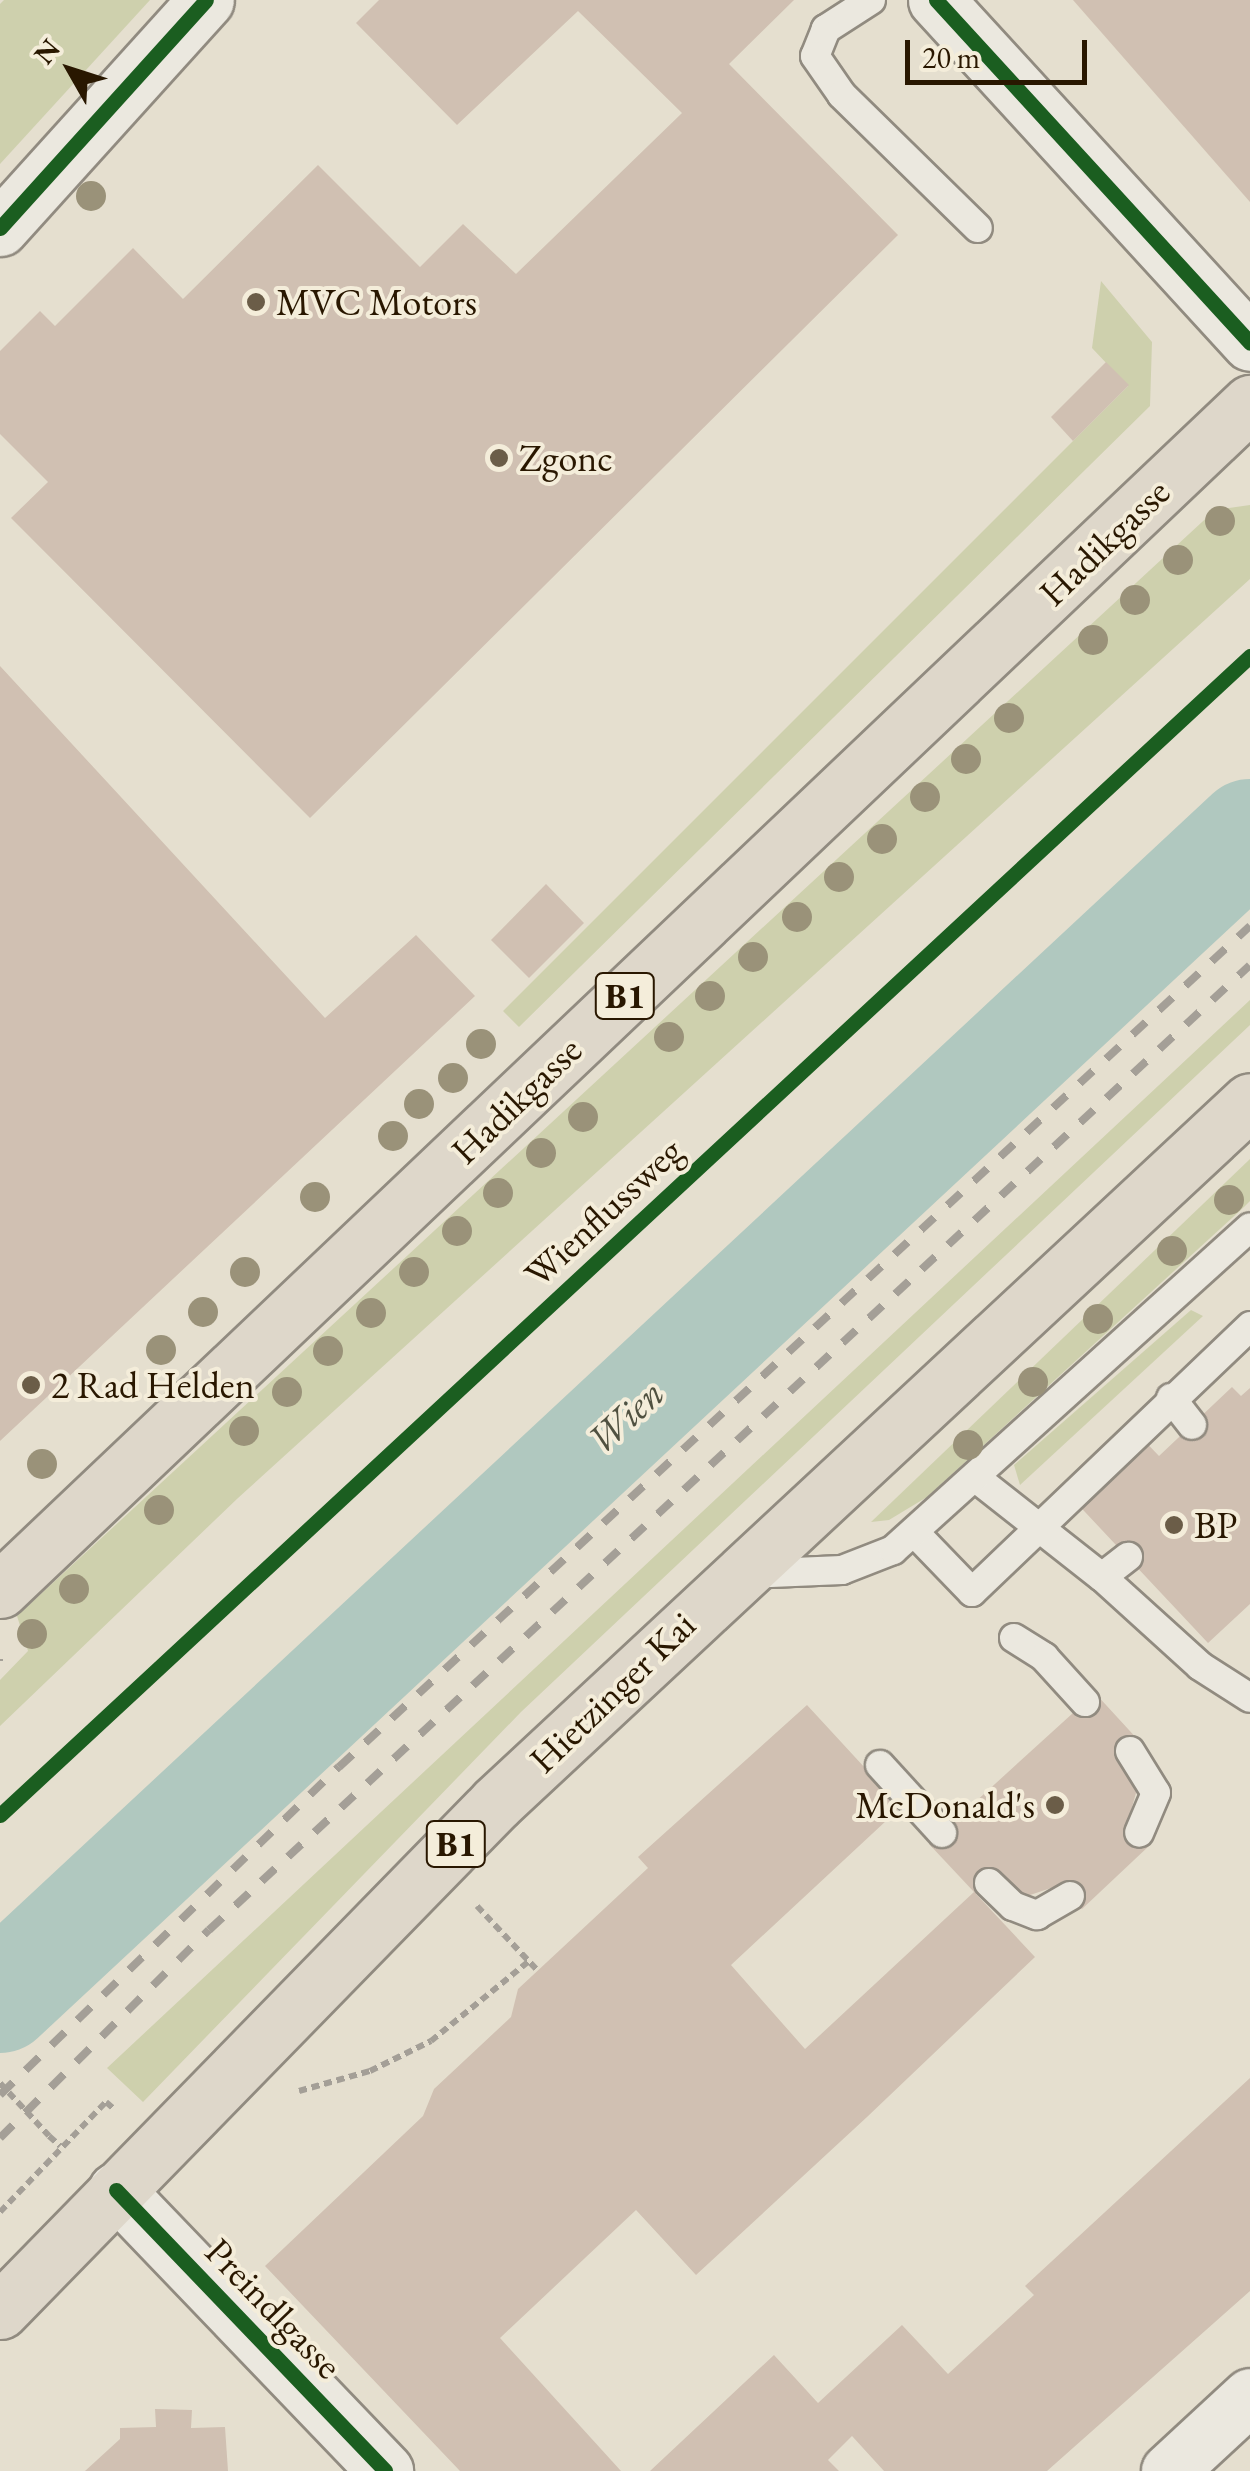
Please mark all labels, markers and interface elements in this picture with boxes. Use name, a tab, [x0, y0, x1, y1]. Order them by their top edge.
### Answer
north arrow	[20, 20, 120, 120]
scale bar	[910, 20, 1092, 82]
text: N	[26, 31, 68, 71]
text: 20 m	[922, 38, 980, 77]
place label: MVC Motors	[276, 279, 477, 325]
marker: MVC Motors	[245, 291, 267, 313]
place label: Zgonc	[519, 435, 613, 481]
marker: Zgonc	[488, 447, 510, 469]
street label: Hadikgasse	[1029, 469, 1179, 615]
road number: B1	[592, 966, 658, 1026]
street label: Hadikgasse	[441, 1027, 591, 1173]
street label: Wienflussweg	[515, 1128, 691, 1296]
place label: 2 Rad Helden	[51, 1362, 255, 1408]
water label: Wien	[577, 1369, 673, 1463]
marker: 2 Rad Helden	[20, 1374, 42, 1396]
place label: BP	[1194, 1502, 1237, 1548]
marker: BP	[1163, 1514, 1185, 1536]
street label: Hietzinger Kai	[520, 1602, 704, 1782]
place label: McDonald's	[855, 1782, 1035, 1828]
marker: McDonald's	[1044, 1794, 1066, 1816]
road number: B1	[424, 1814, 488, 1874]
street label: Preindlgasse	[196, 2228, 352, 2388]

